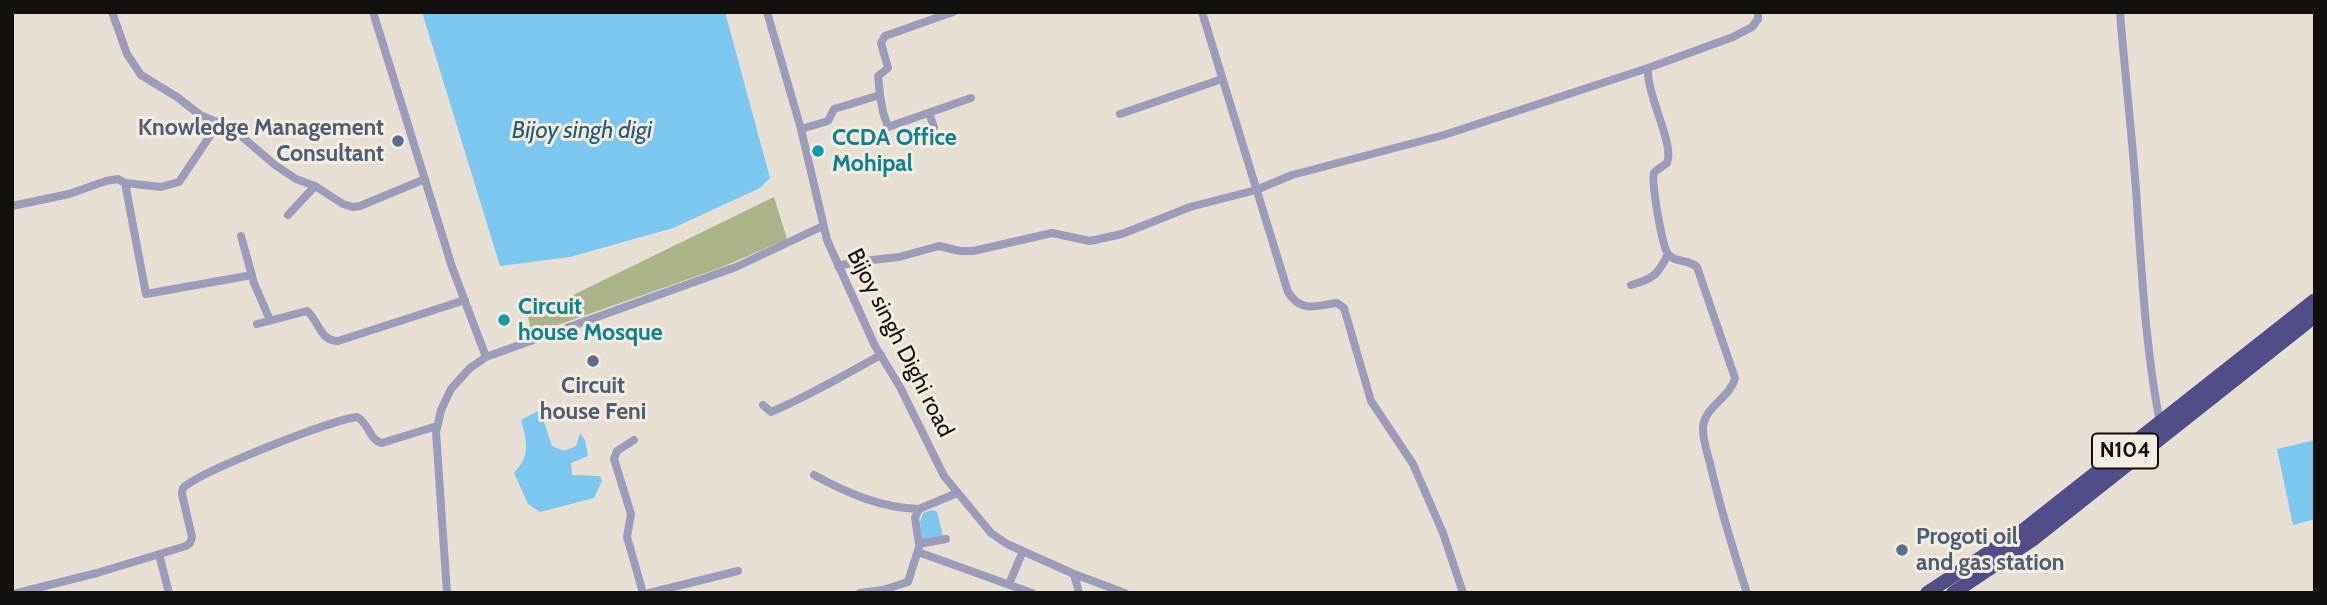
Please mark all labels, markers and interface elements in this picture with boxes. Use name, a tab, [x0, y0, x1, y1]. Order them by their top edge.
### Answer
place label: Knowledge Management Consultant	[138, 114, 384, 168]
water label: Bijoy singh digi	[512, 117, 652, 145]
place label: CCDA Office Mohipal	[832, 124, 957, 178]
marker: Knowledge Management Consultant	[390, 133, 406, 149]
marker: CCDA Office Mohipal	[810, 143, 826, 159]
street label: Bijoy singh Dighi road	[841, 244, 959, 442]
place label: Circuit house Mosque	[518, 293, 663, 347]
marker: Circuit house Mosque	[496, 312, 512, 328]
marker: Circuit house Feni	[585, 353, 601, 369]
place label: Circuit house Feni	[540, 372, 646, 426]
road number: N104	[2092, 434, 2158, 468]
place label: Progoti oil and gas station	[1916, 523, 2064, 577]
marker: Progoti oil and gas station	[1894, 542, 1910, 558]

